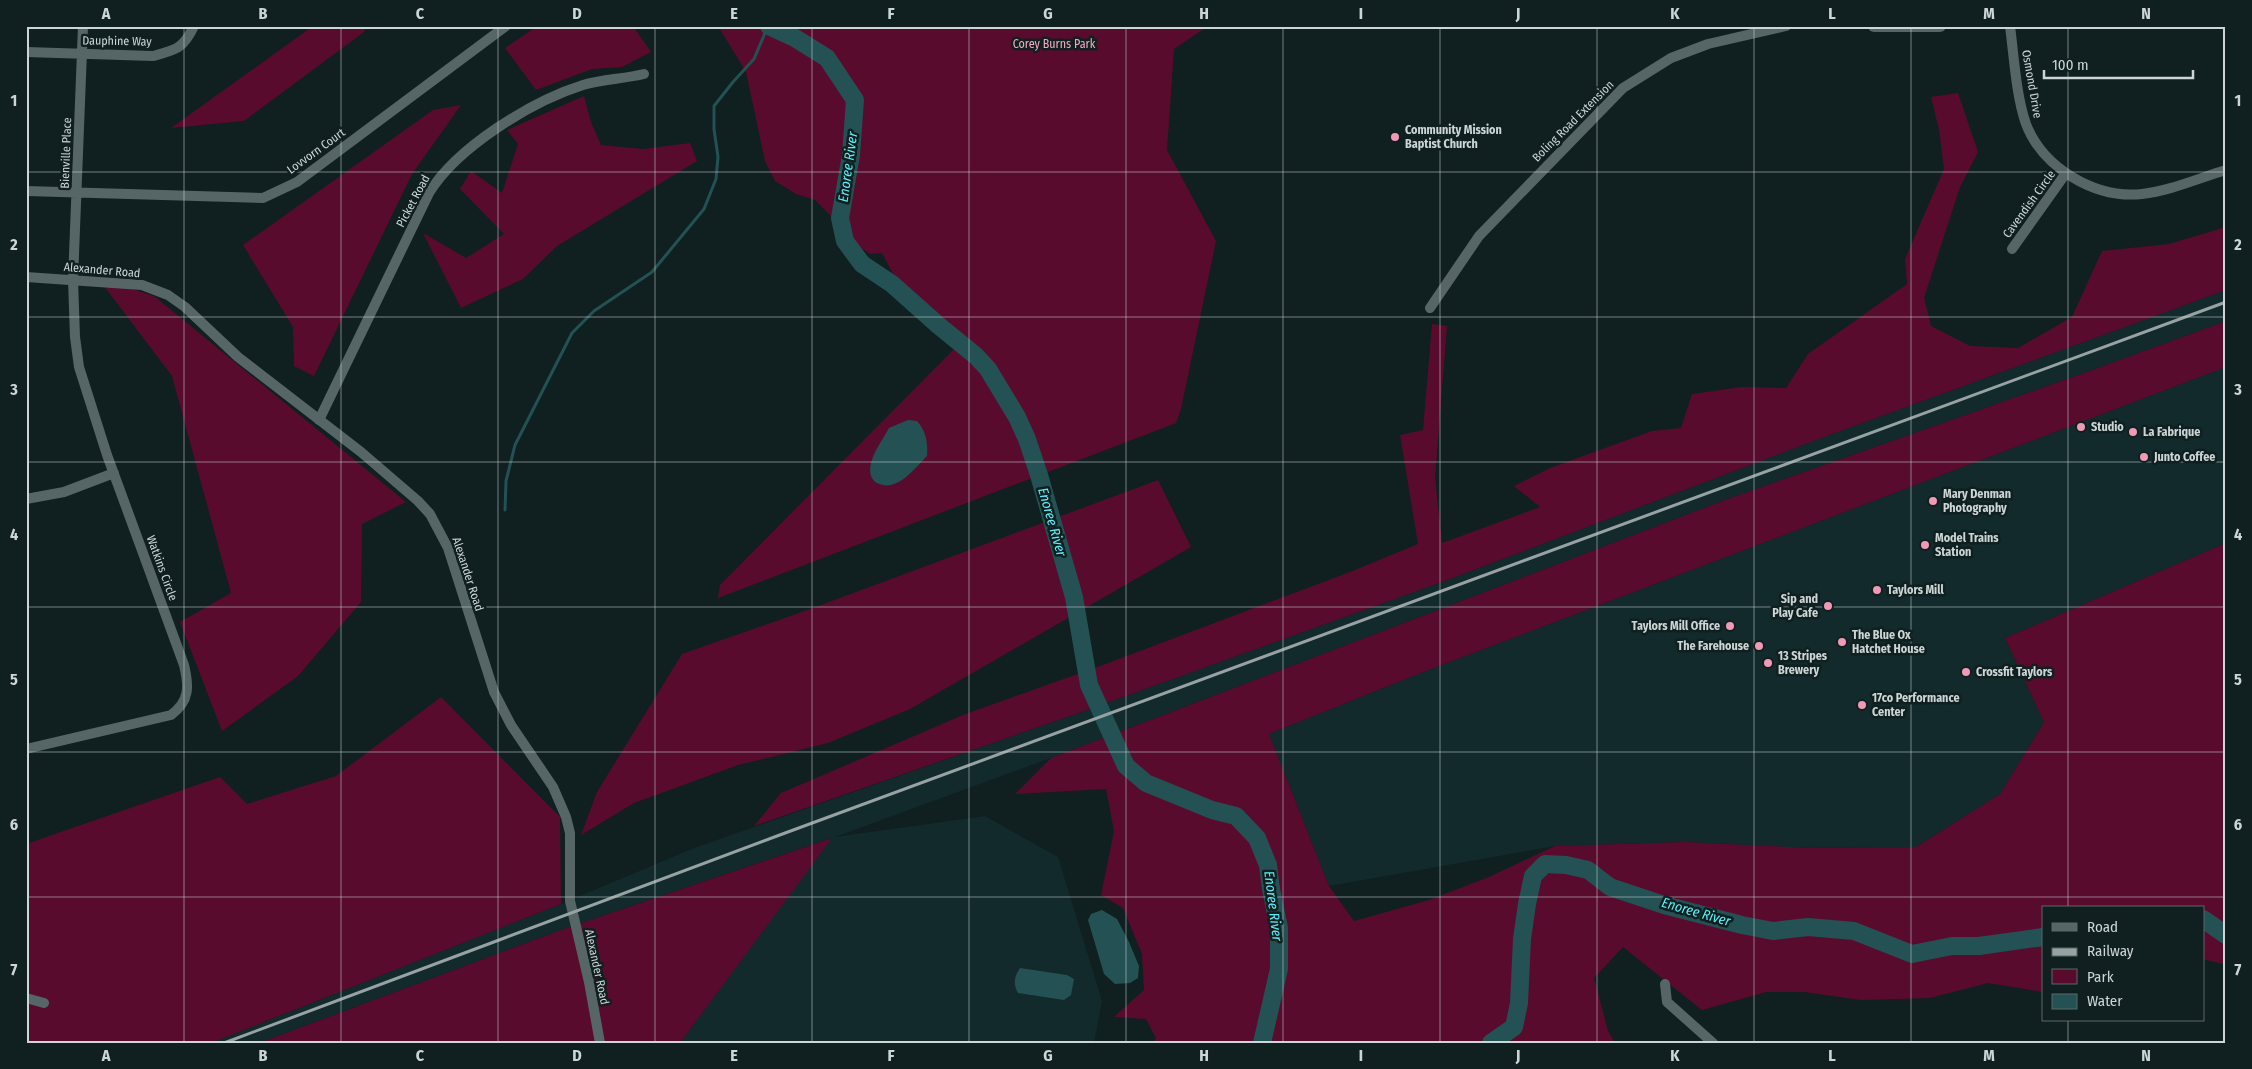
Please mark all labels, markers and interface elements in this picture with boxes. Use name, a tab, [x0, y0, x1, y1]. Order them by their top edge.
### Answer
text: A	[101, 4, 111, 23]
text: B	[259, 4, 268, 23]
text: C	[416, 4, 425, 23]
text: D	[572, 4, 582, 23]
text: E	[730, 4, 738, 23]
text: F	[887, 4, 895, 23]
text: G	[1043, 4, 1053, 23]
text: H	[1199, 4, 1209, 23]
text: I	[1359, 4, 1363, 23]
text: J	[1515, 4, 1520, 23]
text: K	[1670, 4, 1680, 23]
text: L	[1828, 4, 1836, 23]
text: M	[1983, 4, 1995, 23]
text: N	[2141, 4, 2151, 23]
street label: Dauphine Way	[82, 33, 153, 49]
park label: Corey Burns Park	[1013, 37, 1096, 51]
scale bar	[2044, 48, 2193, 80]
street label: Osmond Drive	[2019, 49, 2045, 119]
text: 100 m	[2052, 56, 2089, 74]
street label: Boling Road Extension	[1529, 77, 1617, 165]
text: 1	[11, 91, 17, 110]
text: 1	[2235, 91, 2241, 110]
street label: Bienville Place	[58, 117, 74, 189]
place label: Community Mission Baptist Church	[1405, 123, 1502, 151]
street label: Lovvorn Court	[284, 125, 348, 177]
water label: Enoree River	[835, 130, 862, 203]
marker: Community Mission Baptist Church	[1389, 131, 1401, 143]
street label: Cavendish Circle	[2000, 167, 2058, 241]
street label: Picket Road	[393, 172, 433, 230]
text: 2	[9, 235, 18, 254]
text: 2	[2233, 235, 2242, 254]
street label: Alexander Road	[63, 260, 141, 280]
text: 3	[9, 380, 18, 399]
text: 3	[2233, 380, 2242, 399]
place label: Studio	[2091, 420, 2124, 434]
marker: Studio	[2075, 421, 2087, 433]
place label: La Fabrique	[2143, 425, 2200, 439]
marker: La Fabrique	[2127, 426, 2139, 438]
place label: Junto Coffee	[2153, 450, 2215, 464]
marker: Junto Coffee	[2138, 451, 2150, 463]
water label: Enoree River	[1034, 486, 1070, 559]
place label: Mary Denman Photography	[1943, 487, 2011, 515]
marker: Mary Denman Photography	[1927, 495, 1939, 507]
text: 4	[10, 525, 18, 544]
text: 4	[2234, 525, 2242, 544]
place label: Model Trains Station	[1935, 531, 1999, 559]
street label: Watkins Circle	[144, 533, 180, 603]
street label: Alexander Road	[449, 535, 487, 613]
marker: Model Trains Station	[1919, 539, 1931, 551]
place label: Taylors Mill	[1887, 583, 1944, 597]
marker: Taylors Mill	[1871, 584, 1883, 596]
place label: Sip and Play Cafe	[1772, 592, 1818, 620]
marker: Sip and Play Cafe	[1822, 600, 1834, 612]
place label: Taylors Mill Office	[1632, 619, 1720, 633]
marker: Taylors Mill Office	[1724, 620, 1736, 632]
place label: The Blue Ox Hatchet House	[1852, 628, 1925, 656]
marker: The Blue Ox Hatchet House	[1836, 636, 1848, 648]
place label: The Farehouse	[1677, 639, 1749, 653]
marker: The Farehouse	[1753, 640, 1765, 652]
place label: 13 Stripes Brewery	[1778, 649, 1828, 677]
marker: 13 Stripes Brewery	[1762, 657, 1774, 669]
place label: Crossfit Taylors	[1976, 665, 2053, 679]
marker: Crossfit Taylors	[1960, 666, 1972, 678]
text: 5	[10, 670, 18, 689]
text: 5	[2234, 670, 2242, 689]
place label: 17co Performance Center	[1872, 691, 1959, 719]
marker: 17co Performance Center	[1856, 699, 1868, 711]
text: 6	[10, 815, 18, 834]
text: 6	[2234, 815, 2242, 834]
water label: Enoree River	[1260, 870, 1286, 943]
water label: Enoree River	[1660, 894, 1733, 930]
legend	[2042, 906, 2204, 1022]
text: Road	[2087, 918, 2118, 936]
street label: Alexander Road	[582, 928, 612, 1006]
text: Railway	[2087, 942, 2134, 960]
text: 7	[11, 960, 18, 979]
text: 7	[2235, 960, 2242, 979]
text: Park	[2087, 968, 2114, 986]
text: Water	[2087, 992, 2123, 1010]
text: A	[101, 1046, 111, 1065]
text: B	[259, 1046, 268, 1065]
text: C	[416, 1046, 425, 1065]
text: D	[572, 1046, 582, 1065]
text: E	[730, 1046, 738, 1065]
text: F	[887, 1046, 895, 1065]
text: G	[1043, 1046, 1053, 1065]
text: H	[1199, 1046, 1209, 1065]
text: I	[1359, 1046, 1363, 1065]
text: J	[1515, 1046, 1520, 1065]
text: K	[1670, 1046, 1680, 1065]
text: L	[1828, 1046, 1836, 1065]
text: M	[1983, 1046, 1995, 1065]
text: N	[2141, 1046, 2151, 1065]

